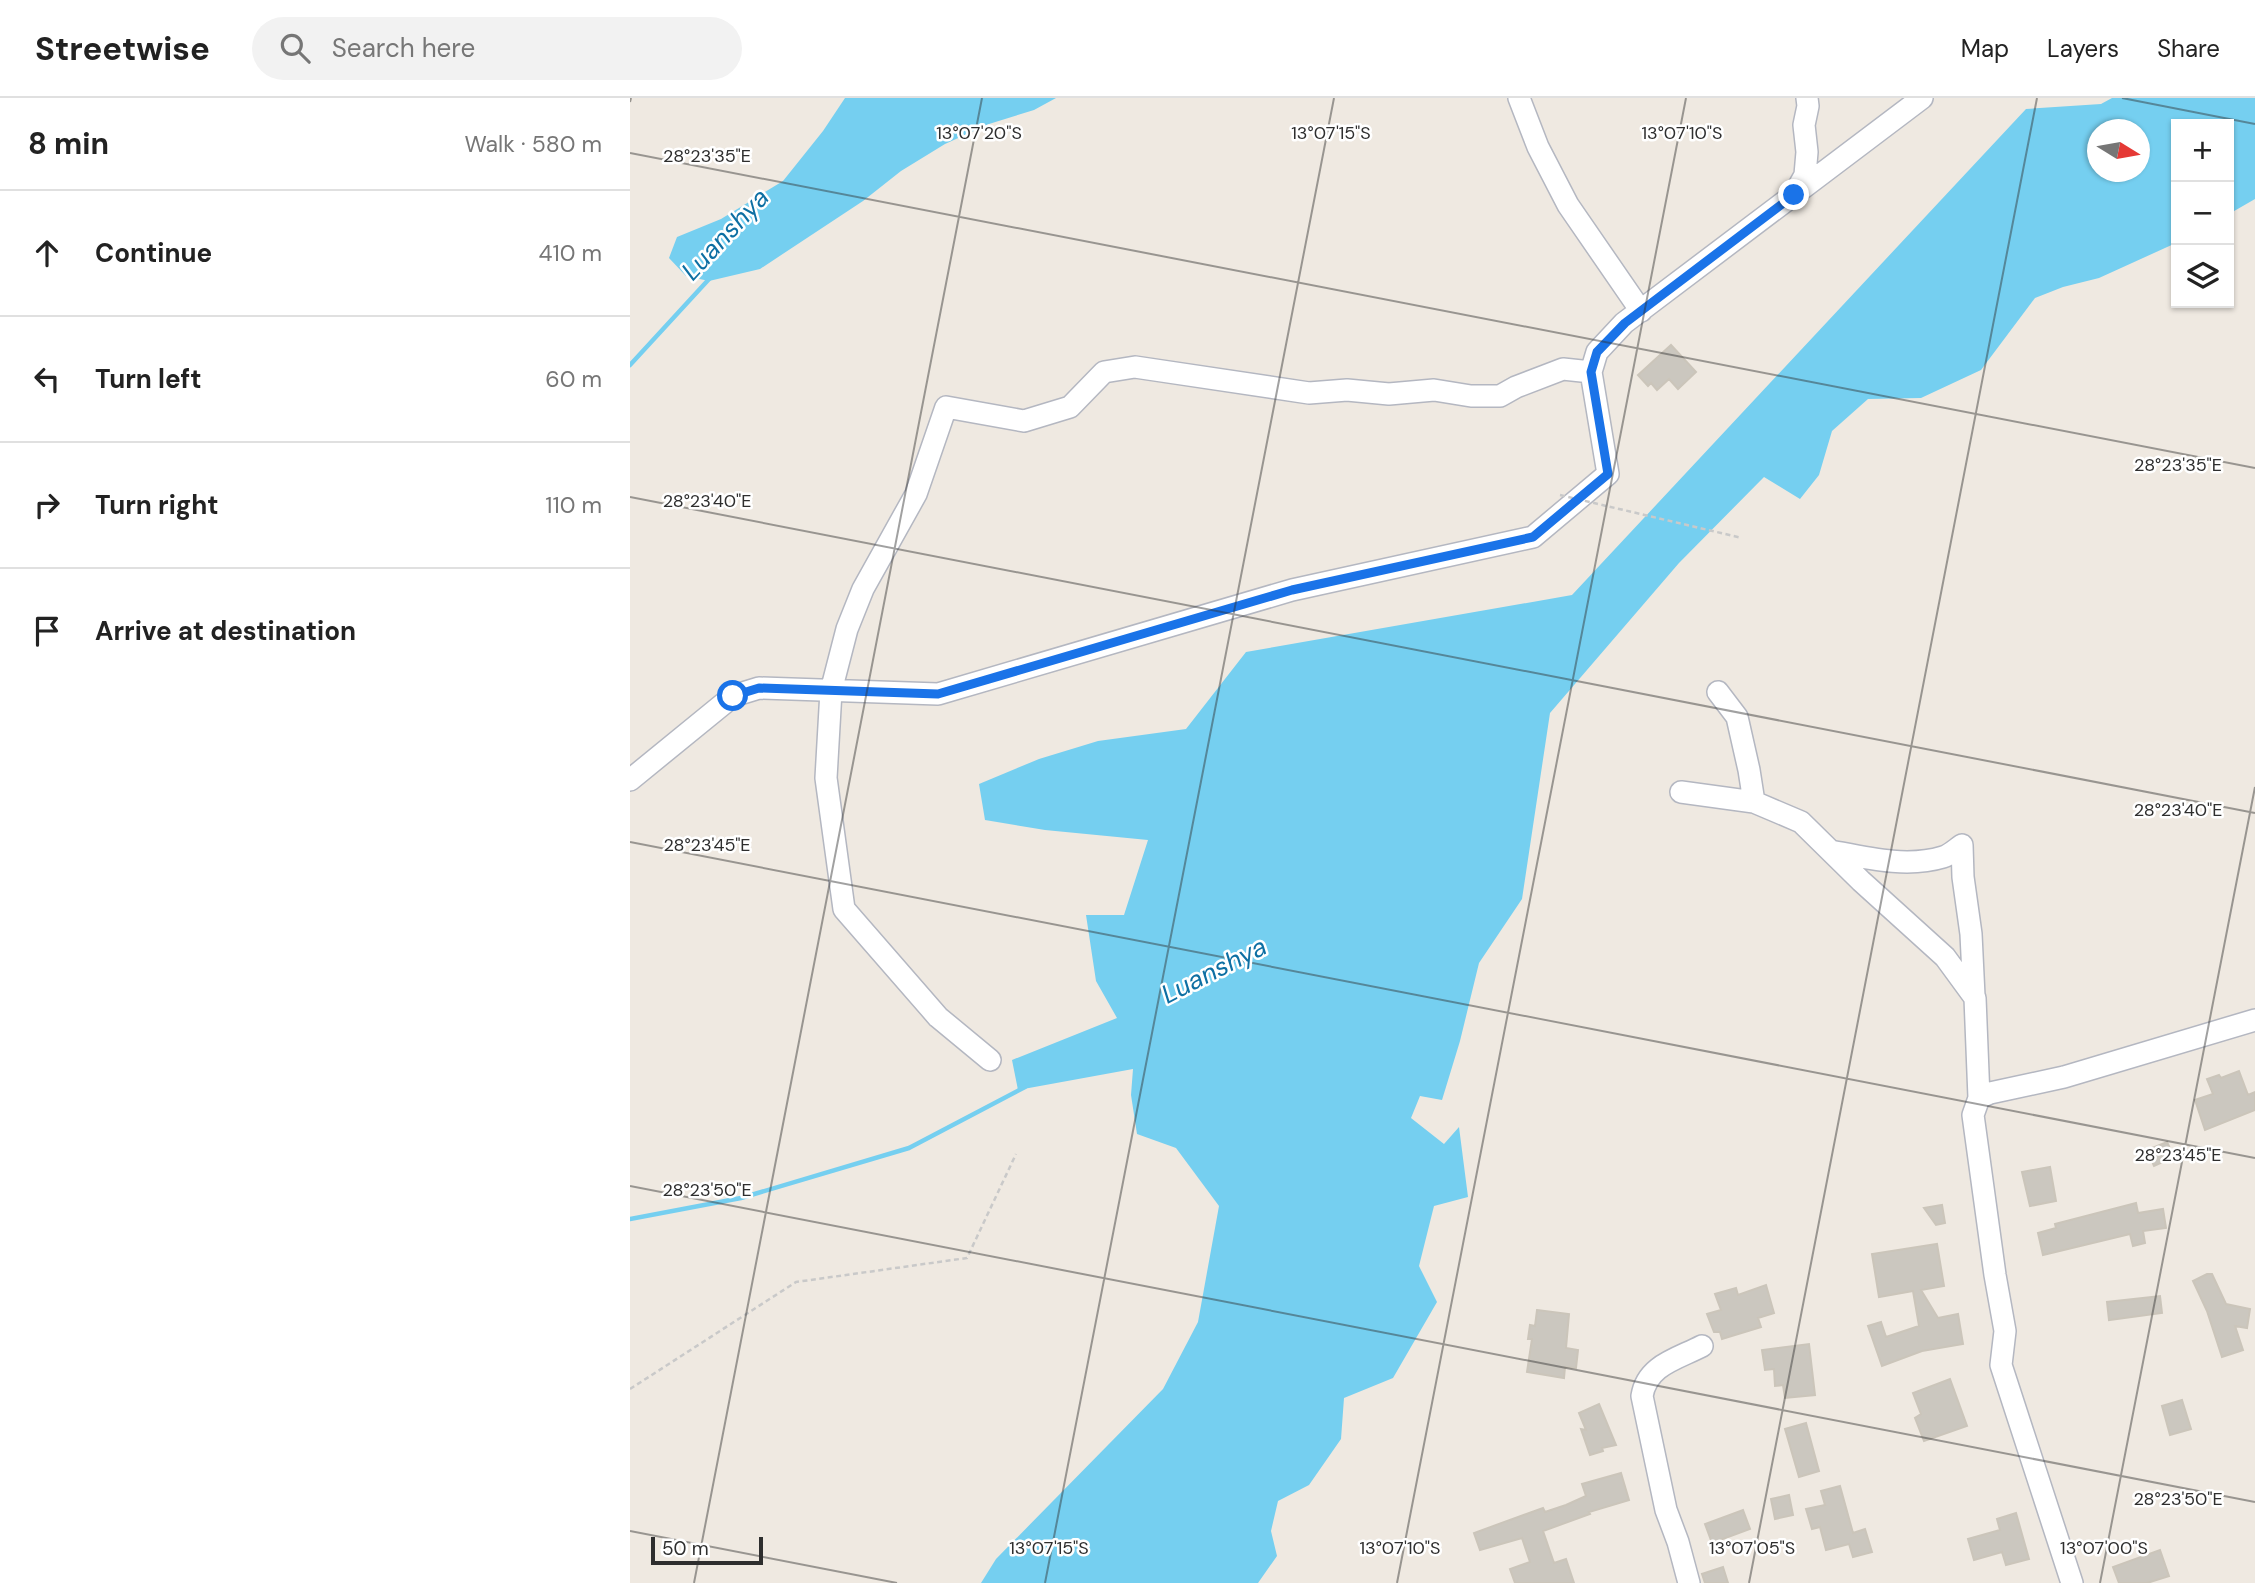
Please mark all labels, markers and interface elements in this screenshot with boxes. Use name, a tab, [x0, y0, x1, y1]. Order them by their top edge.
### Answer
search box	[252, 17, 742, 80]
text: Streetwise	[35, 27, 210, 70]
icon: search	[276, 29, 314, 67]
text: Search here	[332, 31, 475, 65]
text: Map	[1961, 33, 2009, 64]
text: Layers	[2047, 33, 2119, 64]
text: Share	[2157, 33, 2220, 64]
north arrow	[2087, 119, 2150, 182]
map controls	[2171, 119, 2234, 308]
button: +	[2171, 119, 2234, 182]
text: 13°07'20"S	[936, 121, 1022, 145]
text: 13°07'15"S	[1291, 121, 1371, 145]
text: 13°07'10"S	[1641, 121, 1723, 145]
text: 8 min	[28, 124, 109, 163]
text: Walk · 580 m	[464, 129, 602, 159]
text: 28°23'35"E	[663, 144, 751, 168]
route end	[1778, 179, 1809, 210]
water label: Luanshya	[674, 181, 776, 287]
button: −	[2171, 182, 2234, 245]
icon: ahead	[28, 234, 66, 272]
text: Continue	[95, 236, 212, 270]
text: 410 m	[539, 238, 602, 268]
button: layers	[2171, 245, 2234, 308]
icon: left	[28, 360, 66, 398]
text: Turn left	[95, 362, 202, 396]
text: 60 m	[545, 364, 602, 394]
text: 28°23'35"E	[2134, 453, 2222, 477]
icon: right	[28, 486, 66, 524]
text: Turn right	[95, 488, 219, 522]
text: 28°23'40"E	[663, 489, 751, 513]
text: 110 m	[545, 490, 602, 520]
icon: arrive	[28, 612, 66, 650]
text: Arrive at destination	[95, 614, 356, 648]
route start	[717, 680, 748, 711]
text: 28°23'40"E	[2134, 798, 2222, 822]
text: 28°23'45"E	[663, 833, 751, 857]
water label: Luanshya	[1156, 929, 1272, 1011]
text: 28°23'45"E	[2134, 1143, 2222, 1167]
text: 28°23'50"E	[662, 1178, 752, 1202]
text: 28°23'50"E	[2133, 1487, 2223, 1511]
scale bar	[651, 1534, 763, 1566]
text: 50 m	[662, 1536, 709, 1561]
text: 13°07'15"S	[1009, 1536, 1089, 1560]
text: 13°07'10"S	[1359, 1536, 1441, 1560]
text: 13°07'05"S	[1709, 1536, 1795, 1560]
text: 13°07'00"S	[2060, 1536, 2148, 1560]

